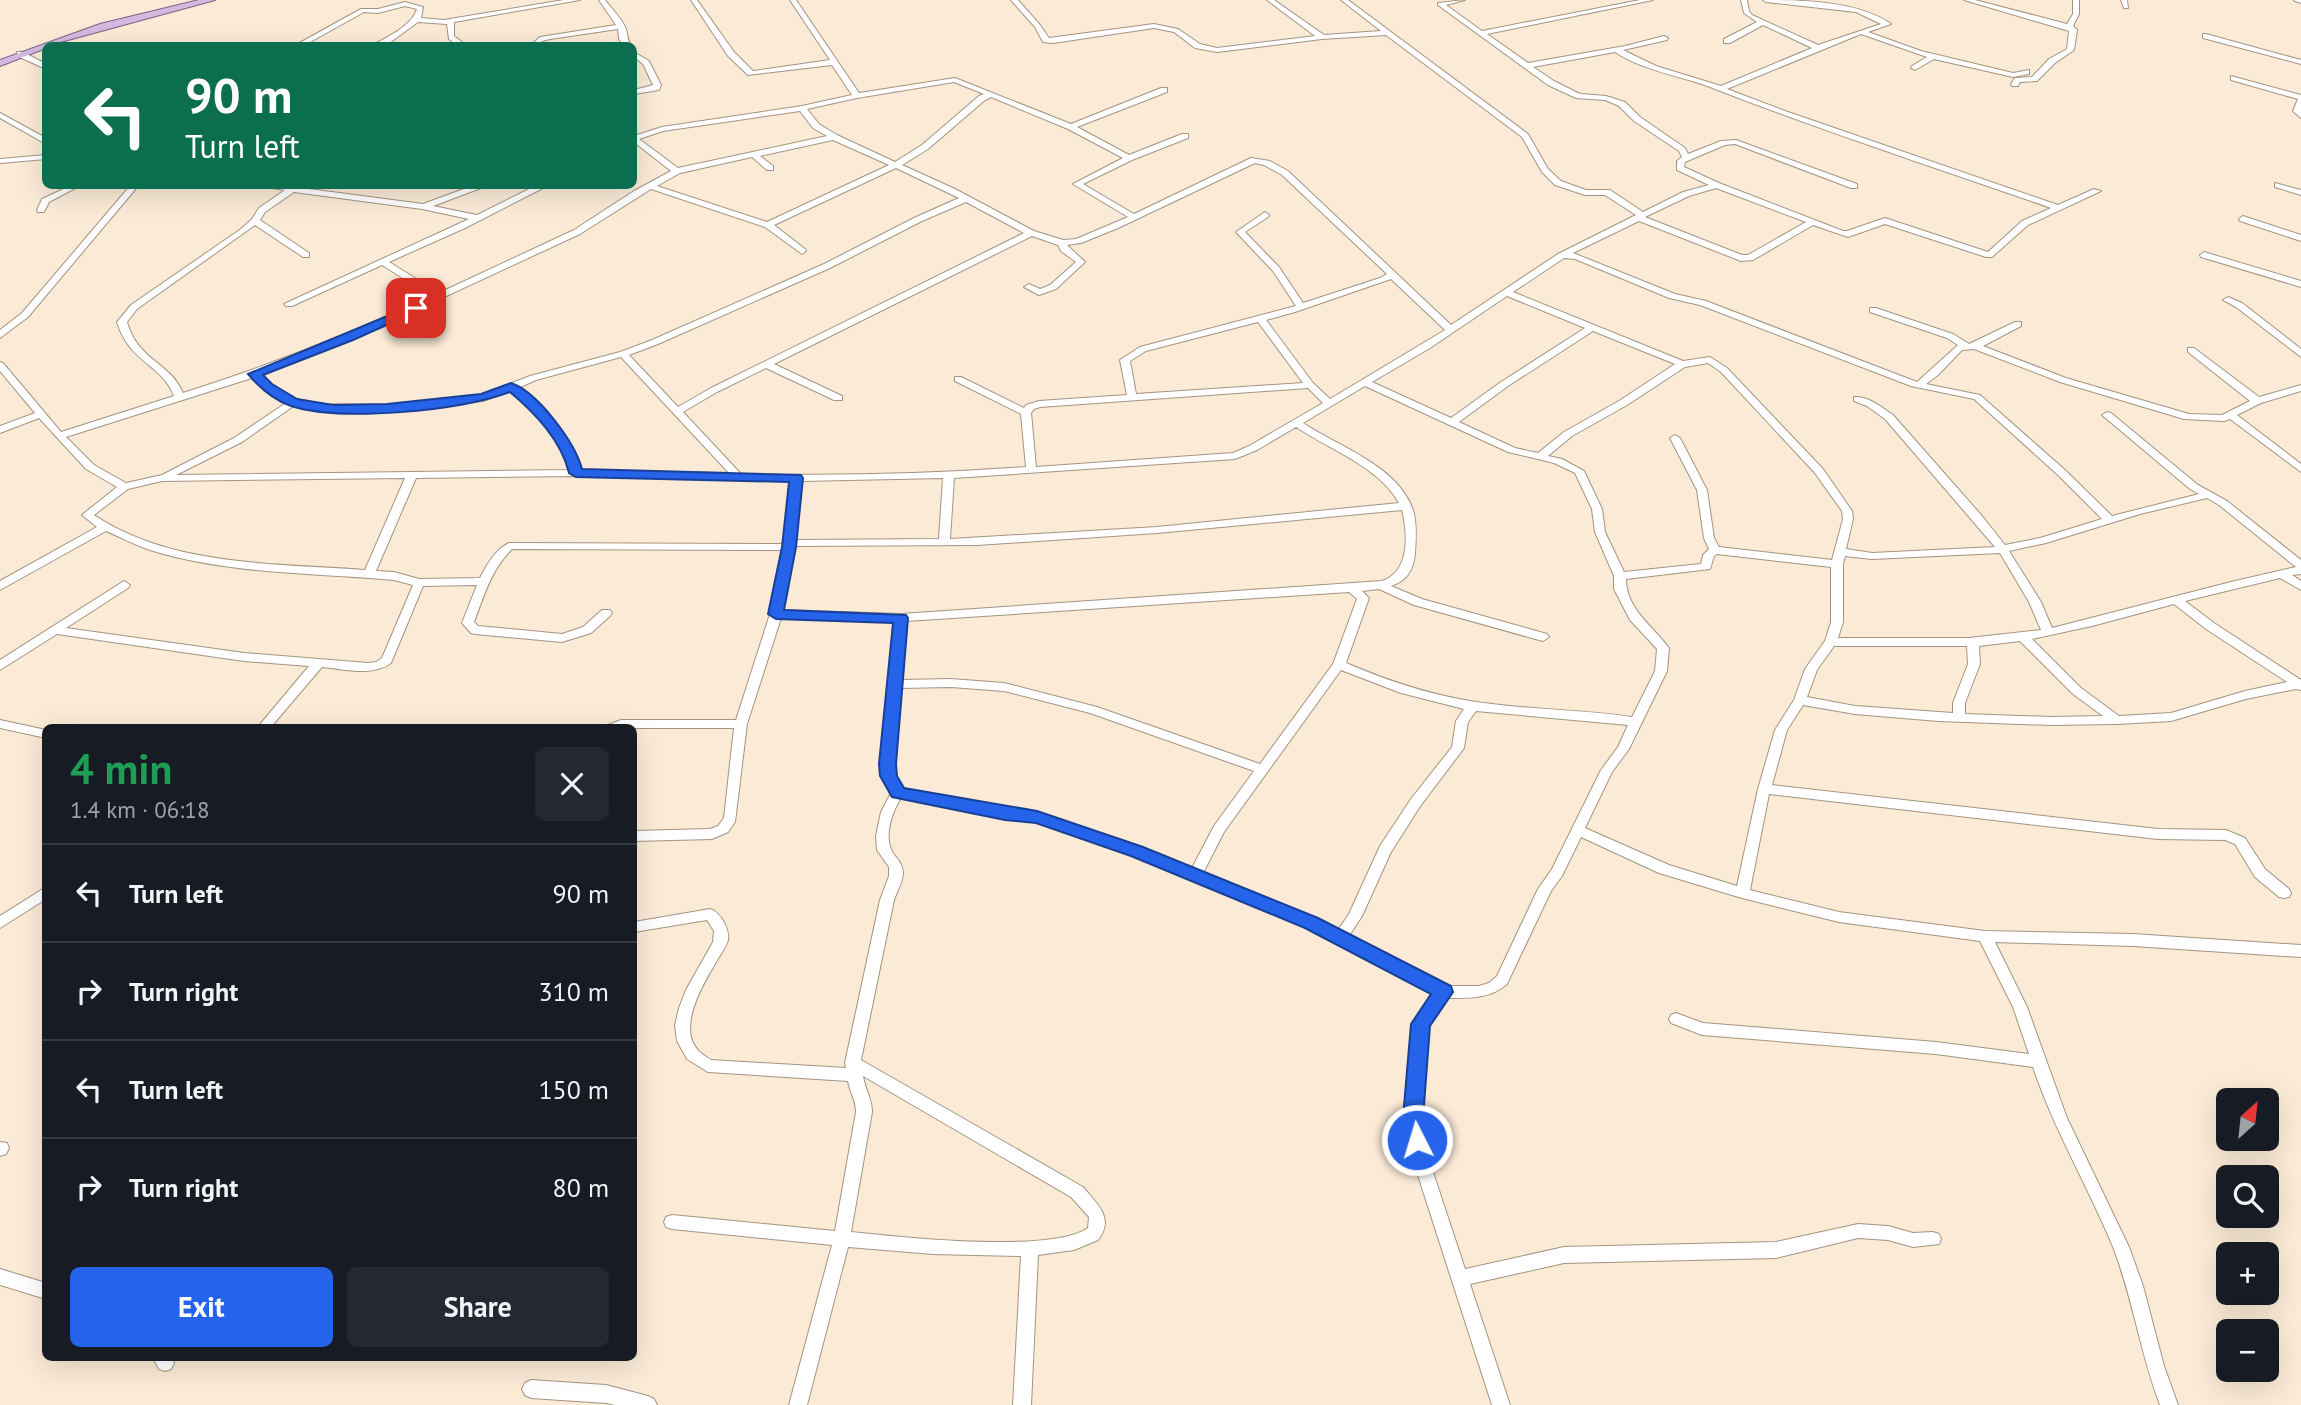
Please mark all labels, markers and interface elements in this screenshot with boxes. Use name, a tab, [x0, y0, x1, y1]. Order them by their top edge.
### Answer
text: 90 m	[185, 63, 292, 127]
icon: left	[70, 70, 161, 161]
text: Turn left	[185, 125, 300, 167]
pin	[386, 278, 446, 338]
icon: arrive	[397, 289, 435, 327]
text: 4 min	[70, 741, 172, 796]
button: close	[535, 747, 609, 821]
text: 1.4 km · 06:18	[70, 795, 209, 824]
icon: left	[70, 874, 108, 912]
text: Turn left	[129, 877, 223, 910]
text: 90 m	[553, 877, 609, 910]
icon: right	[70, 972, 108, 1010]
text: Turn right	[129, 975, 238, 1008]
text: 310 m	[538, 975, 609, 1008]
icon: left	[70, 1070, 108, 1108]
text: Turn left	[129, 1073, 223, 1106]
text: 150 m	[538, 1073, 609, 1106]
north arrow	[2216, 1088, 2278, 1152]
map controls	[2216, 1088, 2279, 1382]
position arrow	[1380, 1103, 1454, 1177]
button: search	[2216, 1165, 2279, 1228]
icon: right	[70, 1168, 108, 1206]
text: Turn right	[129, 1171, 238, 1204]
text: 80 m	[553, 1171, 609, 1204]
button: +	[2216, 1242, 2279, 1305]
button: Exit	[70, 1267, 333, 1347]
button: Share	[347, 1267, 609, 1347]
button: −	[2216, 1319, 2279, 1382]

